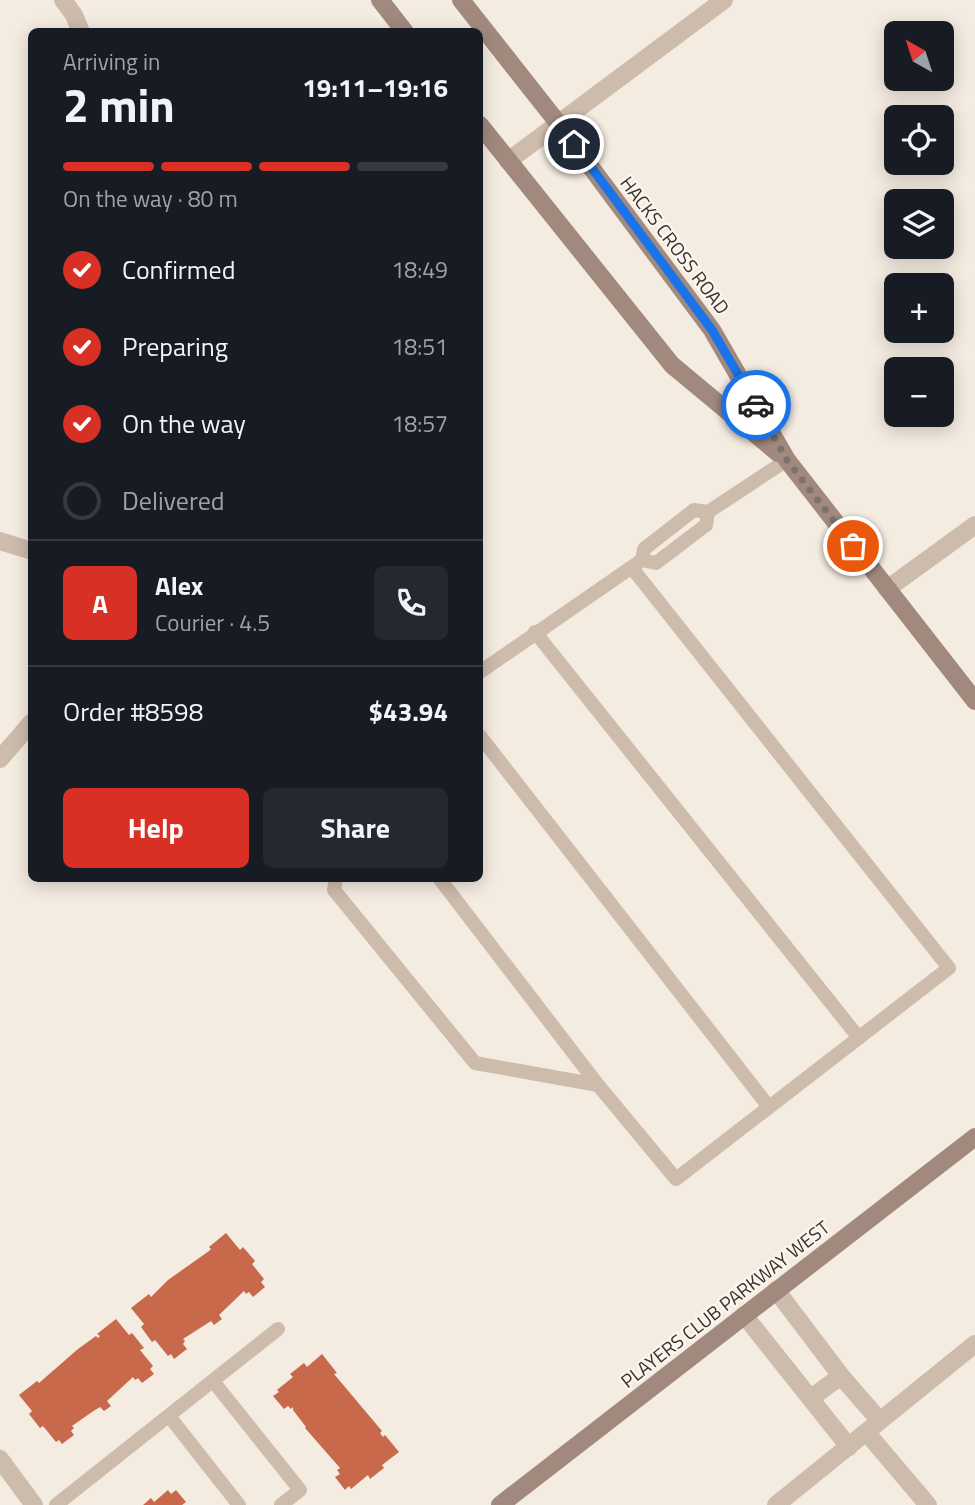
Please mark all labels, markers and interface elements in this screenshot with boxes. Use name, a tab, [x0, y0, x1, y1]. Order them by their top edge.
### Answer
north arrow	[884, 21, 954, 91]
map controls	[884, 21, 954, 427]
text: Arriving in	[63, 44, 160, 79]
text: 19:11–19:16	[302, 68, 448, 107]
text: 2 min	[63, 70, 175, 140]
button: locate	[884, 105, 954, 175]
pin	[544, 114, 604, 174]
icon: home	[555, 125, 593, 163]
street label: HACKS CROSS ROAD	[614, 169, 737, 320]
text: On the way · 80 m	[63, 181, 238, 216]
button: layers	[884, 189, 954, 259]
text: Confirmed	[122, 250, 236, 289]
icon: check	[63, 251, 101, 289]
text: 18:49	[391, 252, 448, 287]
button: +	[884, 273, 954, 343]
text: Preparing	[122, 327, 228, 366]
icon: check	[63, 328, 101, 366]
text: 18:51	[391, 329, 448, 364]
button: −	[884, 357, 954, 427]
courier	[721, 370, 791, 440]
icon: car	[737, 386, 775, 424]
text: On the way	[122, 404, 246, 443]
icon: check	[63, 405, 101, 443]
text: 18:57	[391, 406, 448, 441]
text: Delivered	[122, 481, 225, 520]
pin	[823, 516, 883, 576]
icon: bag	[834, 527, 872, 565]
text: Alex	[155, 566, 203, 605]
button: phone	[374, 566, 448, 640]
text: A	[92, 584, 108, 623]
text: Courier · 4.5	[155, 605, 270, 640]
text: Order #8598	[63, 692, 203, 731]
text: $43.94	[369, 692, 448, 731]
button: Help	[63, 788, 249, 868]
button: Share	[263, 788, 448, 868]
street label: PLAYERS CLUB PARKWAY WEST	[614, 1213, 835, 1395]

